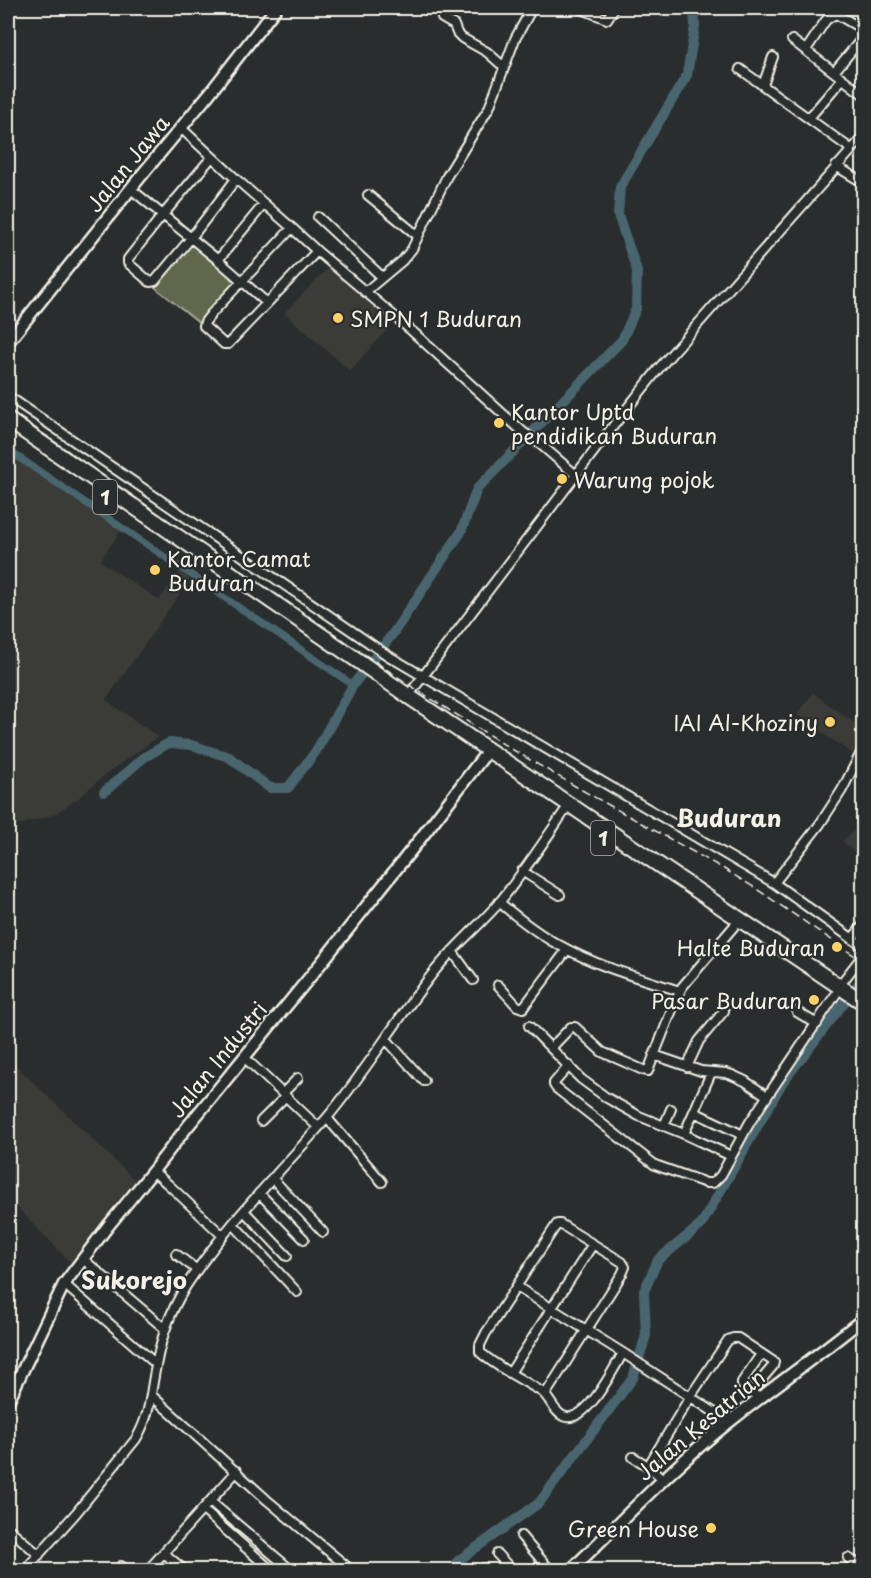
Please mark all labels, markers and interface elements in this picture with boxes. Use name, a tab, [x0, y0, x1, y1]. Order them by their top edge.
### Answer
street label: Jalan Jawa	[78, 107, 177, 218]
place label: SMPN 1 Buduran	[350, 302, 522, 334]
marker: SMPN 1 Buduran	[331, 311, 345, 325]
place label: Kantor Uptd pendidikan Buduran	[511, 395, 717, 451]
marker: Kantor Uptd pendidikan Buduran	[492, 416, 506, 430]
place label: Warung pojok	[574, 463, 715, 495]
marker: Warung pojok	[555, 472, 569, 486]
road number: 1	[93, 480, 117, 514]
place label: Kantor Camat Buduran	[167, 542, 311, 598]
marker: Kantor Camat Buduran	[148, 563, 162, 577]
place label: IAI Al-Khoziny	[673, 706, 818, 738]
marker: IAI Al-Khoziny	[823, 715, 837, 729]
district label: Buduran	[676, 799, 782, 835]
road number: 1	[591, 821, 615, 855]
place label: Halte Buduran	[677, 931, 825, 963]
marker: Halte Buduran	[830, 940, 844, 954]
place label: Pasar Buduran	[651, 984, 802, 1016]
marker: Pasar Buduran	[807, 993, 821, 1007]
street label: Jalan Industri	[160, 994, 274, 1124]
district label: Sukorejo	[81, 1261, 187, 1297]
street label: Jalan Kesatrian	[629, 1361, 771, 1487]
place label: Green House	[568, 1512, 699, 1544]
marker: Green House	[704, 1521, 718, 1535]

